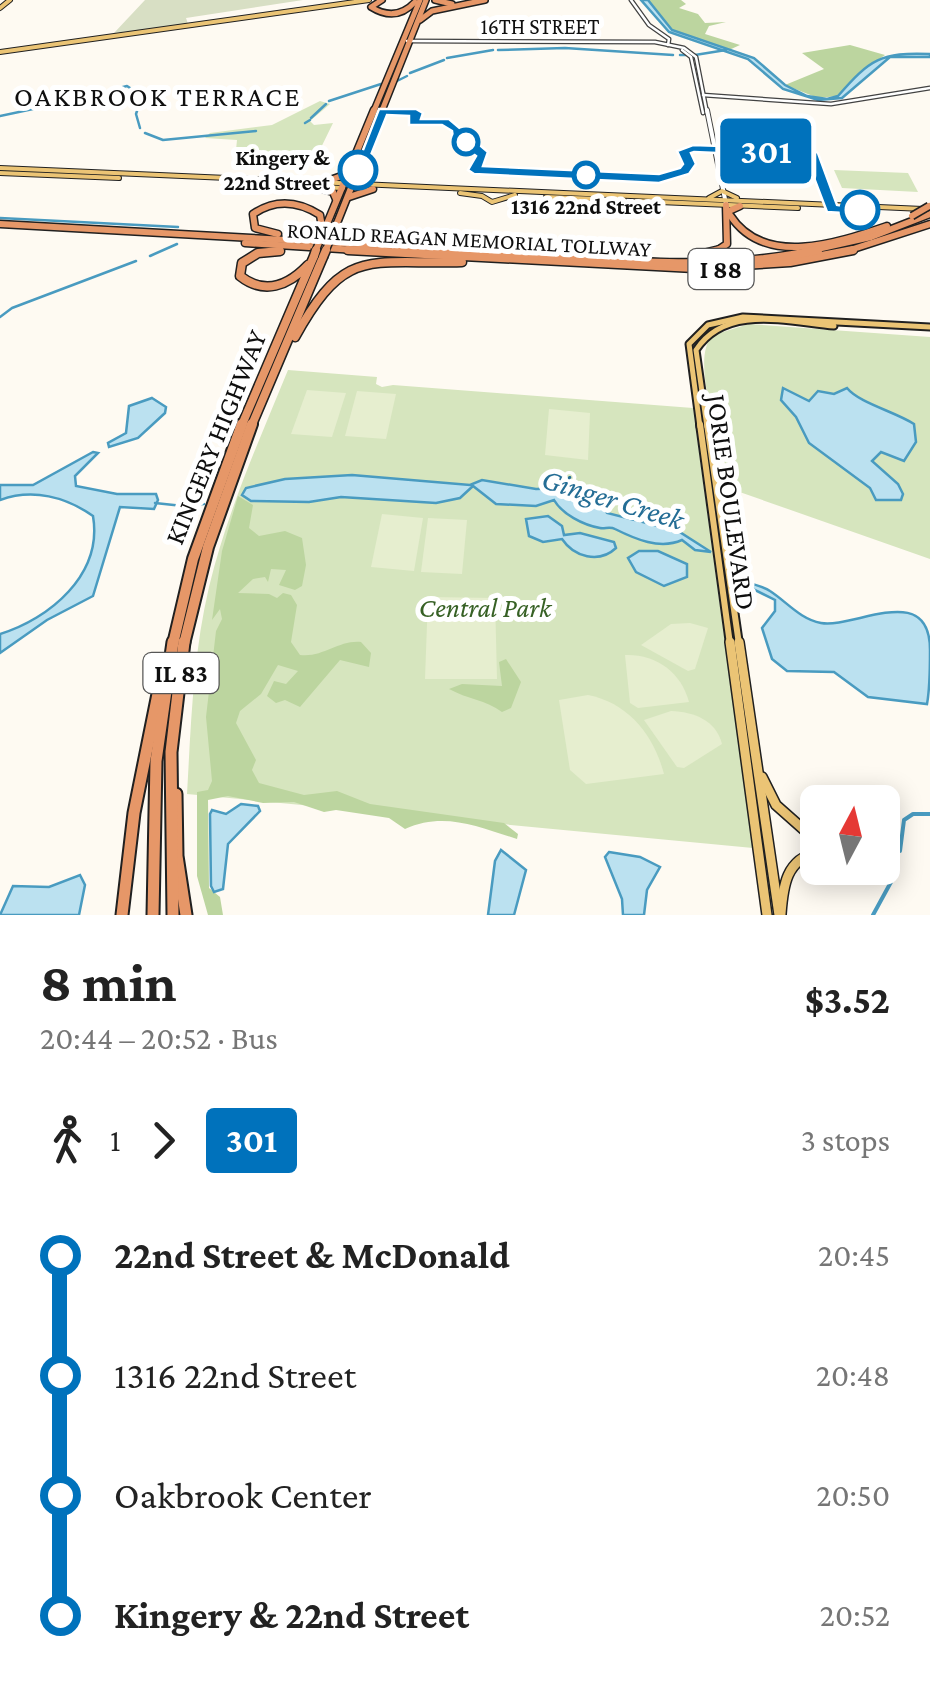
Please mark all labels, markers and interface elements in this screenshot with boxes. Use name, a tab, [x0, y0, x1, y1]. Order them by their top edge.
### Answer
street label: 16TH STREET	[480, 14, 600, 39]
district label: OAKBROOK TERRACE	[14, 81, 302, 112]
line badge: 301	[708, 118, 824, 184]
unlabelled marker	[453, 129, 479, 155]
text: 301	[740, 132, 792, 171]
place label: Kingery & 22nd Street	[223, 145, 331, 195]
marker: Kingery & 22nd Street	[339, 151, 377, 189]
marker: 1316 22nd Street	[573, 162, 599, 188]
unlabelled marker	[841, 191, 879, 229]
place label: 1316 22nd Street	[511, 194, 662, 219]
street label: RONALD REAGAN MEMORIAL TOLLWAY	[286, 217, 652, 262]
road number: I 88	[688, 249, 754, 289]
street label: KINGERY HIGHWAY	[158, 325, 273, 549]
street label: JORIE BOULEVARD	[701, 389, 762, 612]
water label: Ginger Creek	[538, 461, 690, 537]
park label: Central Park	[419, 592, 553, 623]
road number: IL 83	[144, 653, 218, 693]
north arrow	[800, 785, 900, 885]
map controls	[800, 785, 900, 885]
text: 8 min	[40, 952, 177, 1013]
text: $3.52	[805, 979, 890, 1021]
text: 20:44 – 20:52 · Bus	[40, 1020, 278, 1056]
icon: walk	[40, 1113, 95, 1168]
icon: forward	[136, 1113, 191, 1168]
text: 301	[226, 1121, 277, 1160]
text: 1	[110, 1122, 121, 1158]
text: 3 stops	[801, 1122, 890, 1158]
text: 22nd Street & McDonald	[114, 1234, 510, 1276]
text: 20:45	[818, 1237, 890, 1273]
text: 1316 22nd Street	[114, 1354, 356, 1396]
text: 20:48	[816, 1357, 890, 1393]
text: Oakbrook Center	[114, 1474, 372, 1516]
text: 20:50	[816, 1477, 890, 1513]
text: Kingery & 22nd Street	[114, 1594, 469, 1636]
text: 20:52	[820, 1597, 890, 1633]

